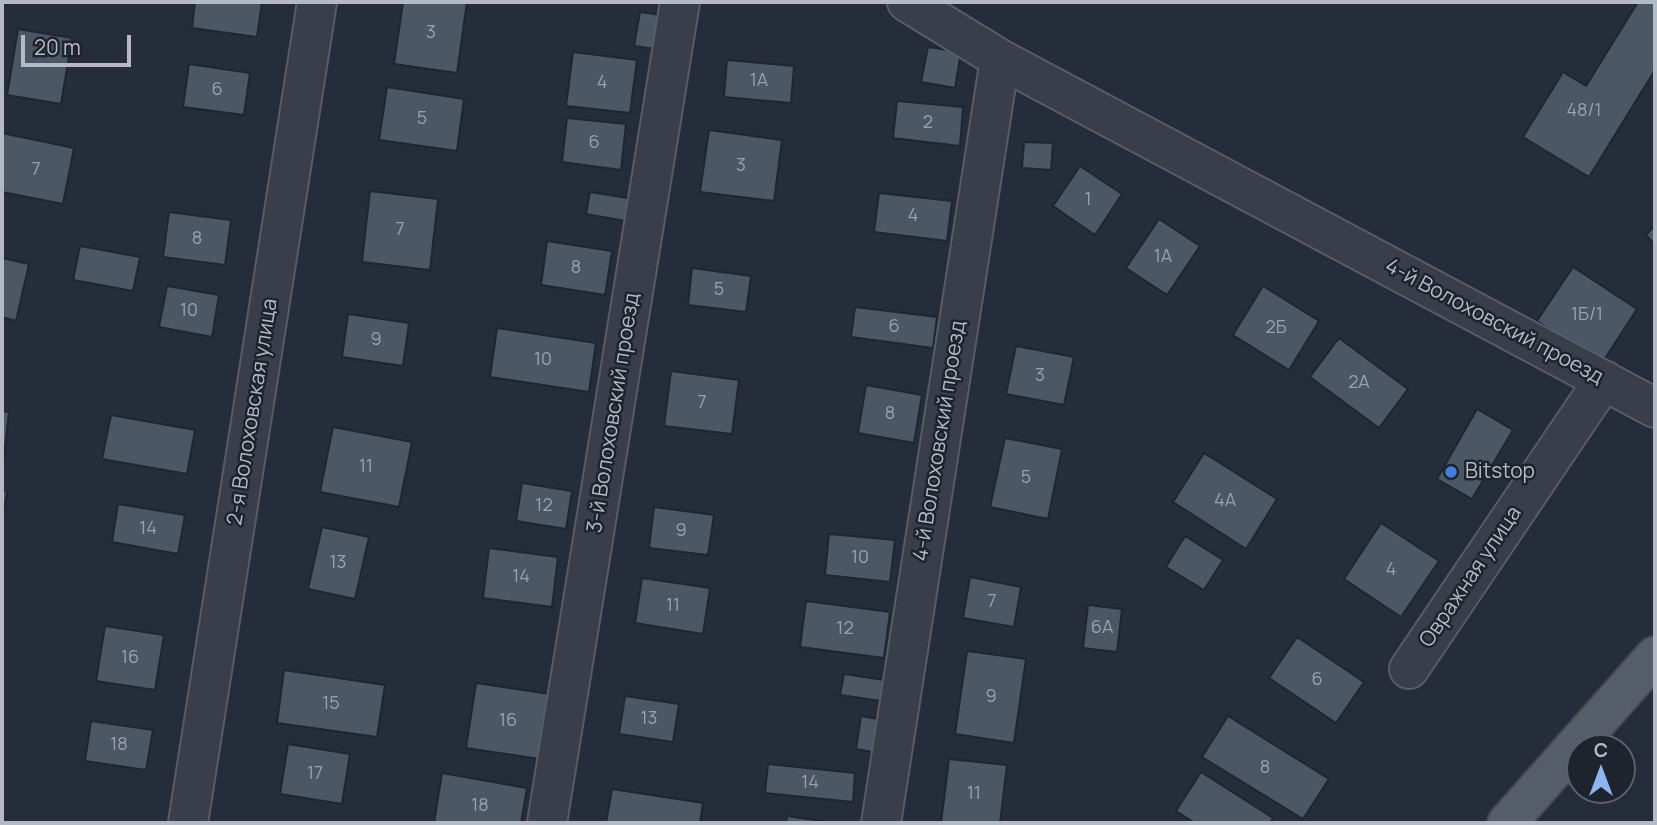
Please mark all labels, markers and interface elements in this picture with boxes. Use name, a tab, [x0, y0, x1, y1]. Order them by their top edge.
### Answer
scale bar	[24, 21, 135, 65]
house number: 3	[426, 22, 436, 44]
text: 20 m	[34, 33, 81, 61]
house number: 1А	[750, 70, 768, 92]
house number: 4	[597, 72, 607, 94]
house number: 6	[211, 79, 223, 101]
house number: 48/1	[1566, 100, 1602, 122]
house number: 5	[417, 108, 427, 130]
house number: 2	[923, 112, 933, 134]
house number: 6	[588, 132, 600, 154]
house number: 3	[736, 155, 746, 177]
house number: 7	[31, 159, 41, 181]
house number: 1	[1084, 189, 1092, 211]
house number: 4	[908, 205, 918, 227]
house number: 7	[395, 219, 405, 241]
house number: 8	[192, 228, 202, 250]
house number: 1А	[1154, 246, 1172, 268]
street label: 4-й Волоховский проезд	[1381, 254, 1607, 390]
house number: 8	[571, 257, 581, 279]
house number: 5	[714, 279, 724, 301]
street label: 3-й Волоховский проезд	[583, 291, 645, 535]
street label: 2-я Волоховская улица	[223, 297, 283, 527]
house number: 10	[180, 300, 198, 322]
house number: 1Б/1	[1571, 304, 1603, 326]
house number: 6	[888, 316, 900, 338]
house number: 2Б	[1265, 317, 1287, 339]
street label: 4-й Волоховский проезд	[909, 319, 971, 563]
house number: 9	[370, 329, 382, 351]
house number: 10	[534, 349, 552, 371]
house number: 3	[1035, 365, 1045, 387]
house number: 2А	[1348, 372, 1370, 394]
house number: 7	[697, 392, 707, 414]
house number: 8	[885, 403, 895, 425]
house number: 11	[359, 456, 373, 478]
place label: Bitstop	[1465, 459, 1535, 485]
marker: Bitstop	[1443, 464, 1459, 480]
house number: 5	[1021, 467, 1031, 489]
house number: 4А	[1214, 490, 1236, 512]
house number: 12	[535, 495, 553, 517]
street label: Овражная улица	[1415, 502, 1527, 652]
house number: 14	[139, 518, 157, 540]
house number: 9	[675, 520, 687, 542]
house number: 10	[851, 547, 869, 569]
house number: 13	[330, 552, 346, 574]
house number: 4	[1386, 559, 1396, 581]
house number: 14	[512, 566, 530, 588]
house number: 7	[987, 591, 997, 613]
house number: 11	[666, 595, 680, 617]
house number: 6А	[1091, 617, 1113, 639]
house number: 12	[836, 618, 854, 640]
house number: 16	[121, 647, 139, 669]
house number: 6	[1311, 669, 1323, 691]
house number: 9	[985, 686, 997, 708]
house number: 15	[322, 693, 340, 715]
house number: 13	[641, 708, 657, 730]
house number: 16	[499, 710, 517, 732]
house number: 18	[110, 734, 128, 756]
north arrow	[1566, 734, 1636, 804]
text: С	[1594, 737, 1608, 763]
house number: 8	[1260, 757, 1270, 779]
house number: 17	[307, 763, 323, 785]
house number: 14	[801, 772, 819, 794]
house number: 11	[967, 783, 981, 805]
house number: 18	[471, 795, 489, 817]

